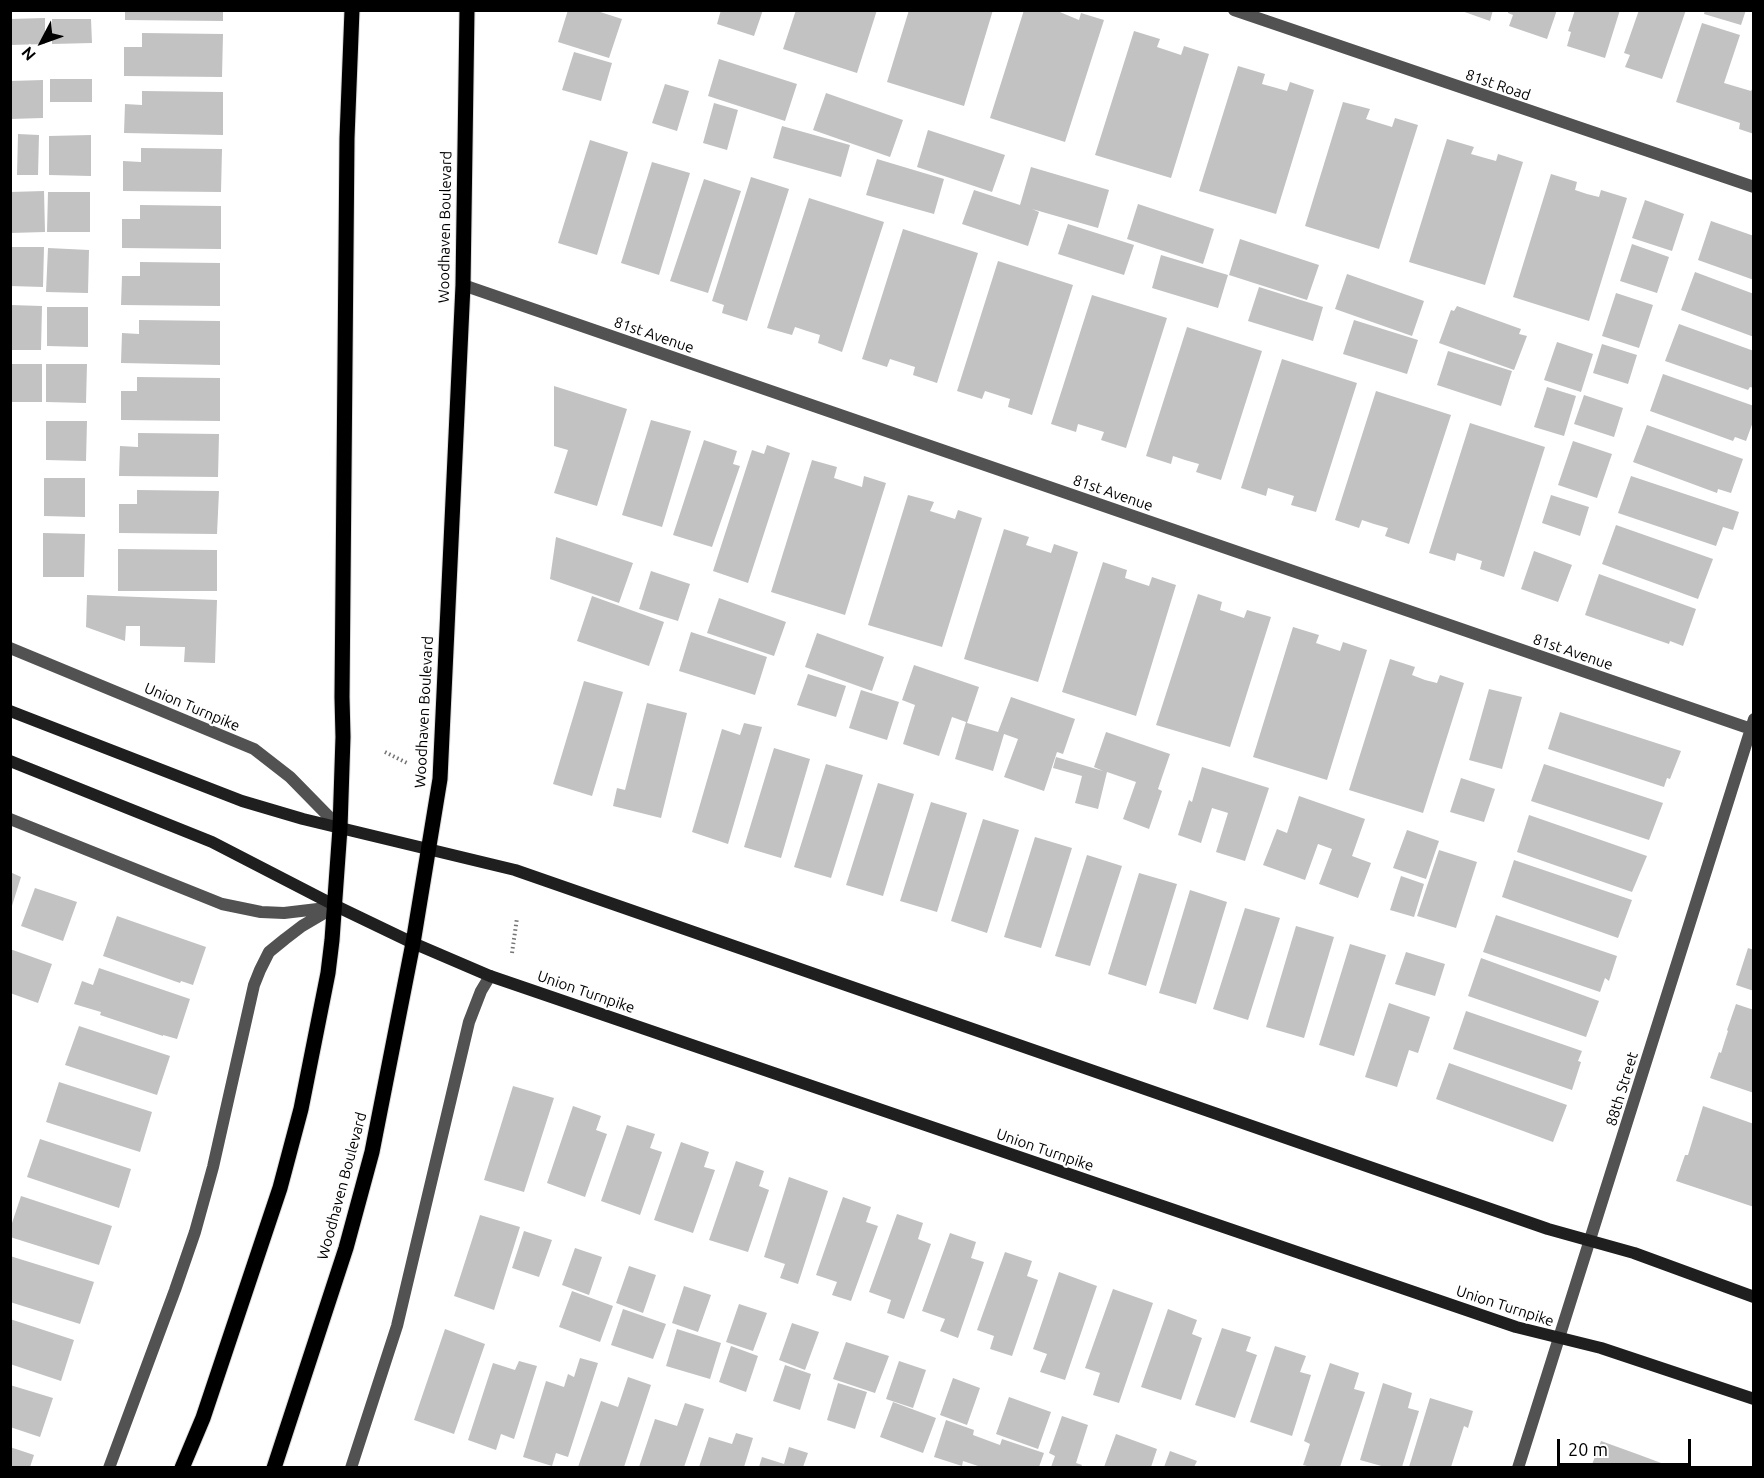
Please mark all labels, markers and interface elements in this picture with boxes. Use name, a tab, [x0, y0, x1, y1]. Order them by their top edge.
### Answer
north arrow	[12, 12, 72, 72]
text: N	[18, 43, 39, 64]
street label: 81st Road	[1463, 66, 1533, 104]
street label: Woodhaven Boulevard	[435, 151, 455, 303]
street label: 81st Avenue	[612, 313, 696, 357]
street label: 81st Avenue	[1071, 471, 1155, 515]
street label: 81st Avenue	[1531, 630, 1615, 674]
street label: Woodhaven Boulevard	[411, 635, 437, 789]
street label: Union Turnpike	[142, 679, 242, 735]
street label: Union Turnpike	[535, 967, 637, 1017]
street label: 88th Street	[1602, 1050, 1642, 1128]
street label: Woodhaven Boulevard	[314, 1110, 370, 1262]
street label: Union Turnpike	[994, 1125, 1096, 1175]
street label: Union Turnpike	[1454, 1282, 1556, 1330]
scale bar	[1560, 1427, 1694, 1465]
text: 20 m	[1568, 1439, 1608, 1459]

